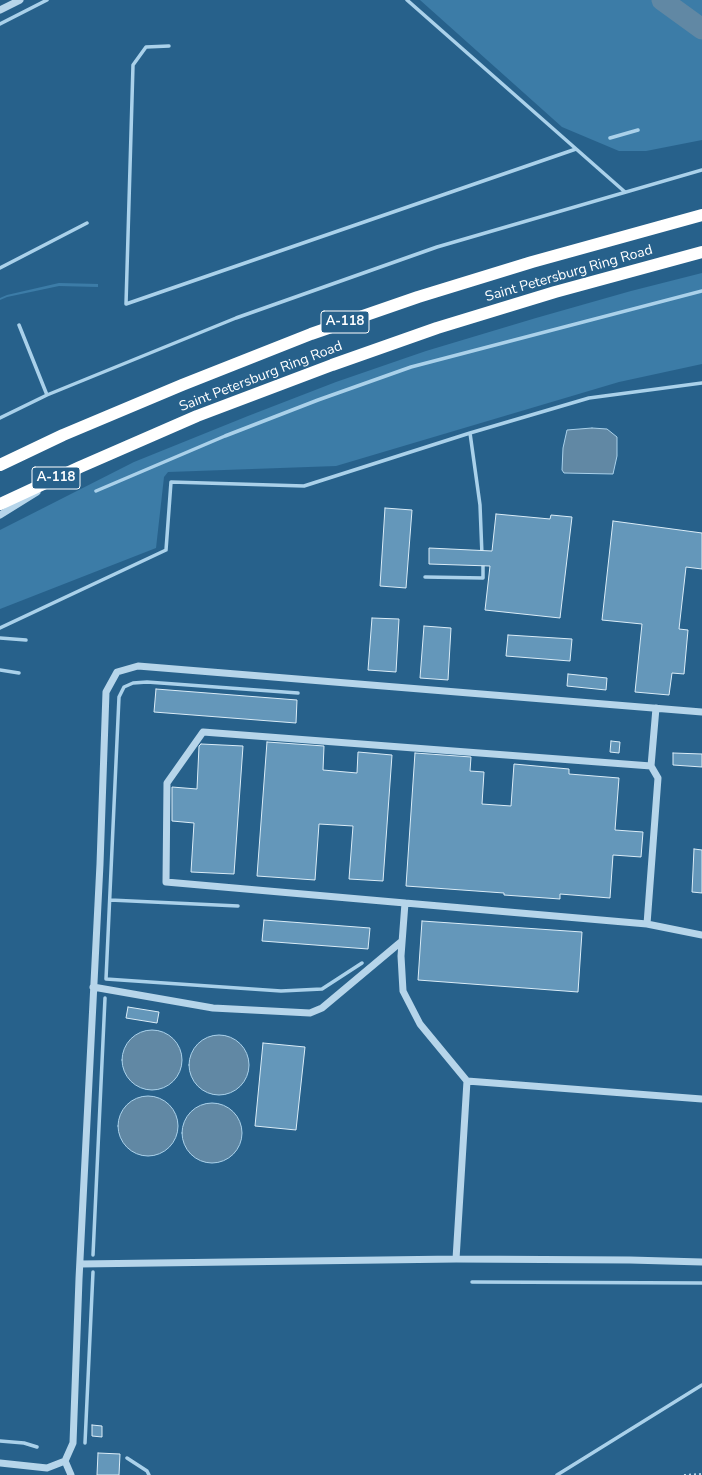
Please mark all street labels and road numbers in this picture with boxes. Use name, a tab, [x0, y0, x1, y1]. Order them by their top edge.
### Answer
street label: Saint Petersburg Ring Road	[483, 242, 655, 306]
road number: А-118	[321, 311, 369, 333]
street label: Saint Petersburg Ring Road	[177, 338, 345, 416]
road number: А-118	[32, 467, 80, 489]

